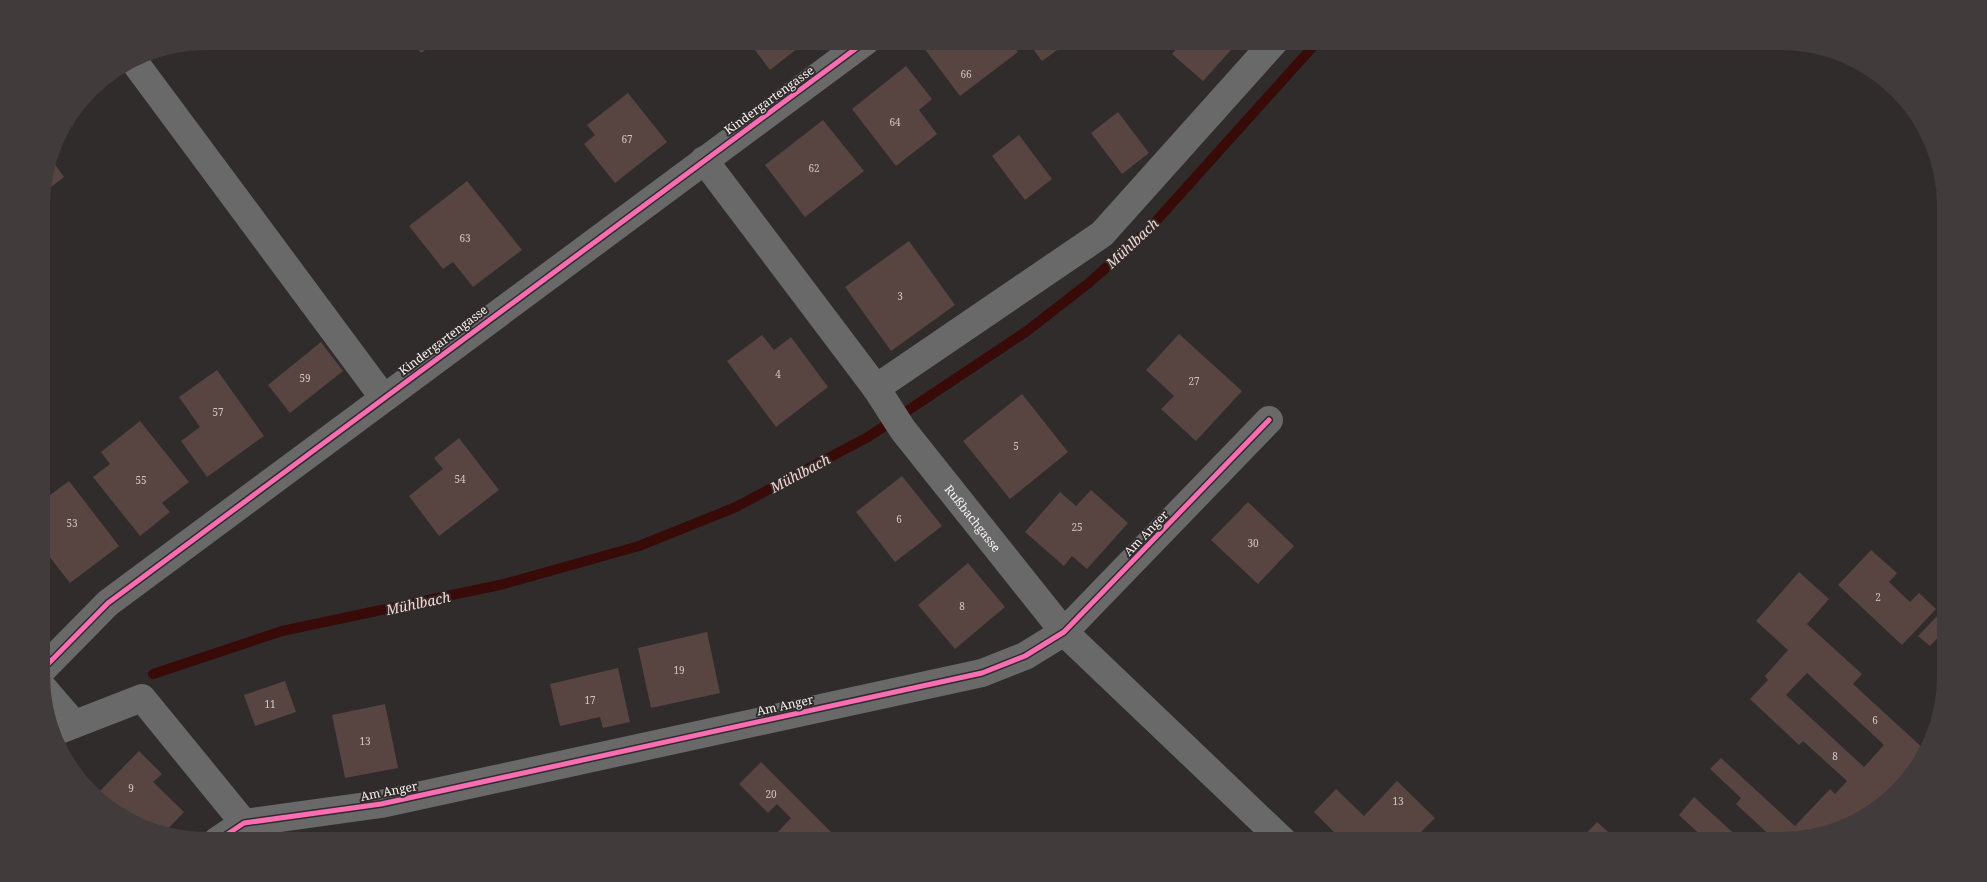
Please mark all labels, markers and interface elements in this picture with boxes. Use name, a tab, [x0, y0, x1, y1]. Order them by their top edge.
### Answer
street label: Kindergartengasse	[721, 62, 817, 138]
house number: 66	[960, 67, 972, 81]
house number: 64	[889, 115, 901, 129]
house number: 67	[621, 132, 633, 146]
house number: 62	[808, 161, 820, 175]
water label: Mühlbach	[1101, 213, 1163, 273]
house number: 63	[459, 231, 471, 245]
house number: 3	[897, 289, 903, 303]
street label: Kindergartengasse	[395, 301, 491, 379]
house number: 4	[775, 367, 781, 381]
house number: 59	[299, 371, 311, 385]
house number: 27	[1188, 374, 1200, 388]
house number: 57	[212, 405, 224, 419]
house number: 5	[1013, 439, 1019, 453]
water label: Mühlbach	[766, 449, 834, 497]
house number: 54	[454, 472, 466, 486]
house number: 55	[135, 473, 147, 487]
street label: Rußbachgasse	[941, 481, 1005, 555]
street label: Am Anger	[1120, 506, 1172, 560]
house number: 6	[896, 512, 902, 526]
house number: 53	[66, 516, 78, 530]
house number: 25	[1071, 520, 1083, 534]
house number: 30	[1247, 536, 1259, 550]
water label: Mühlbach	[383, 587, 453, 619]
house number: 2	[1875, 590, 1881, 604]
house number: 8	[959, 599, 965, 613]
house number: 19	[673, 663, 685, 677]
street label: Am Anger	[755, 691, 815, 719]
house number: 17	[584, 693, 596, 707]
house number: 11	[264, 697, 276, 711]
house number: 6	[1872, 713, 1878, 727]
house number: 13	[359, 734, 371, 748]
house number: 8	[1832, 749, 1838, 763]
street label: Am Anger	[359, 777, 419, 805]
house number: 9	[128, 781, 134, 795]
house number: 20	[765, 787, 777, 801]
house number: 13	[1392, 794, 1404, 808]

